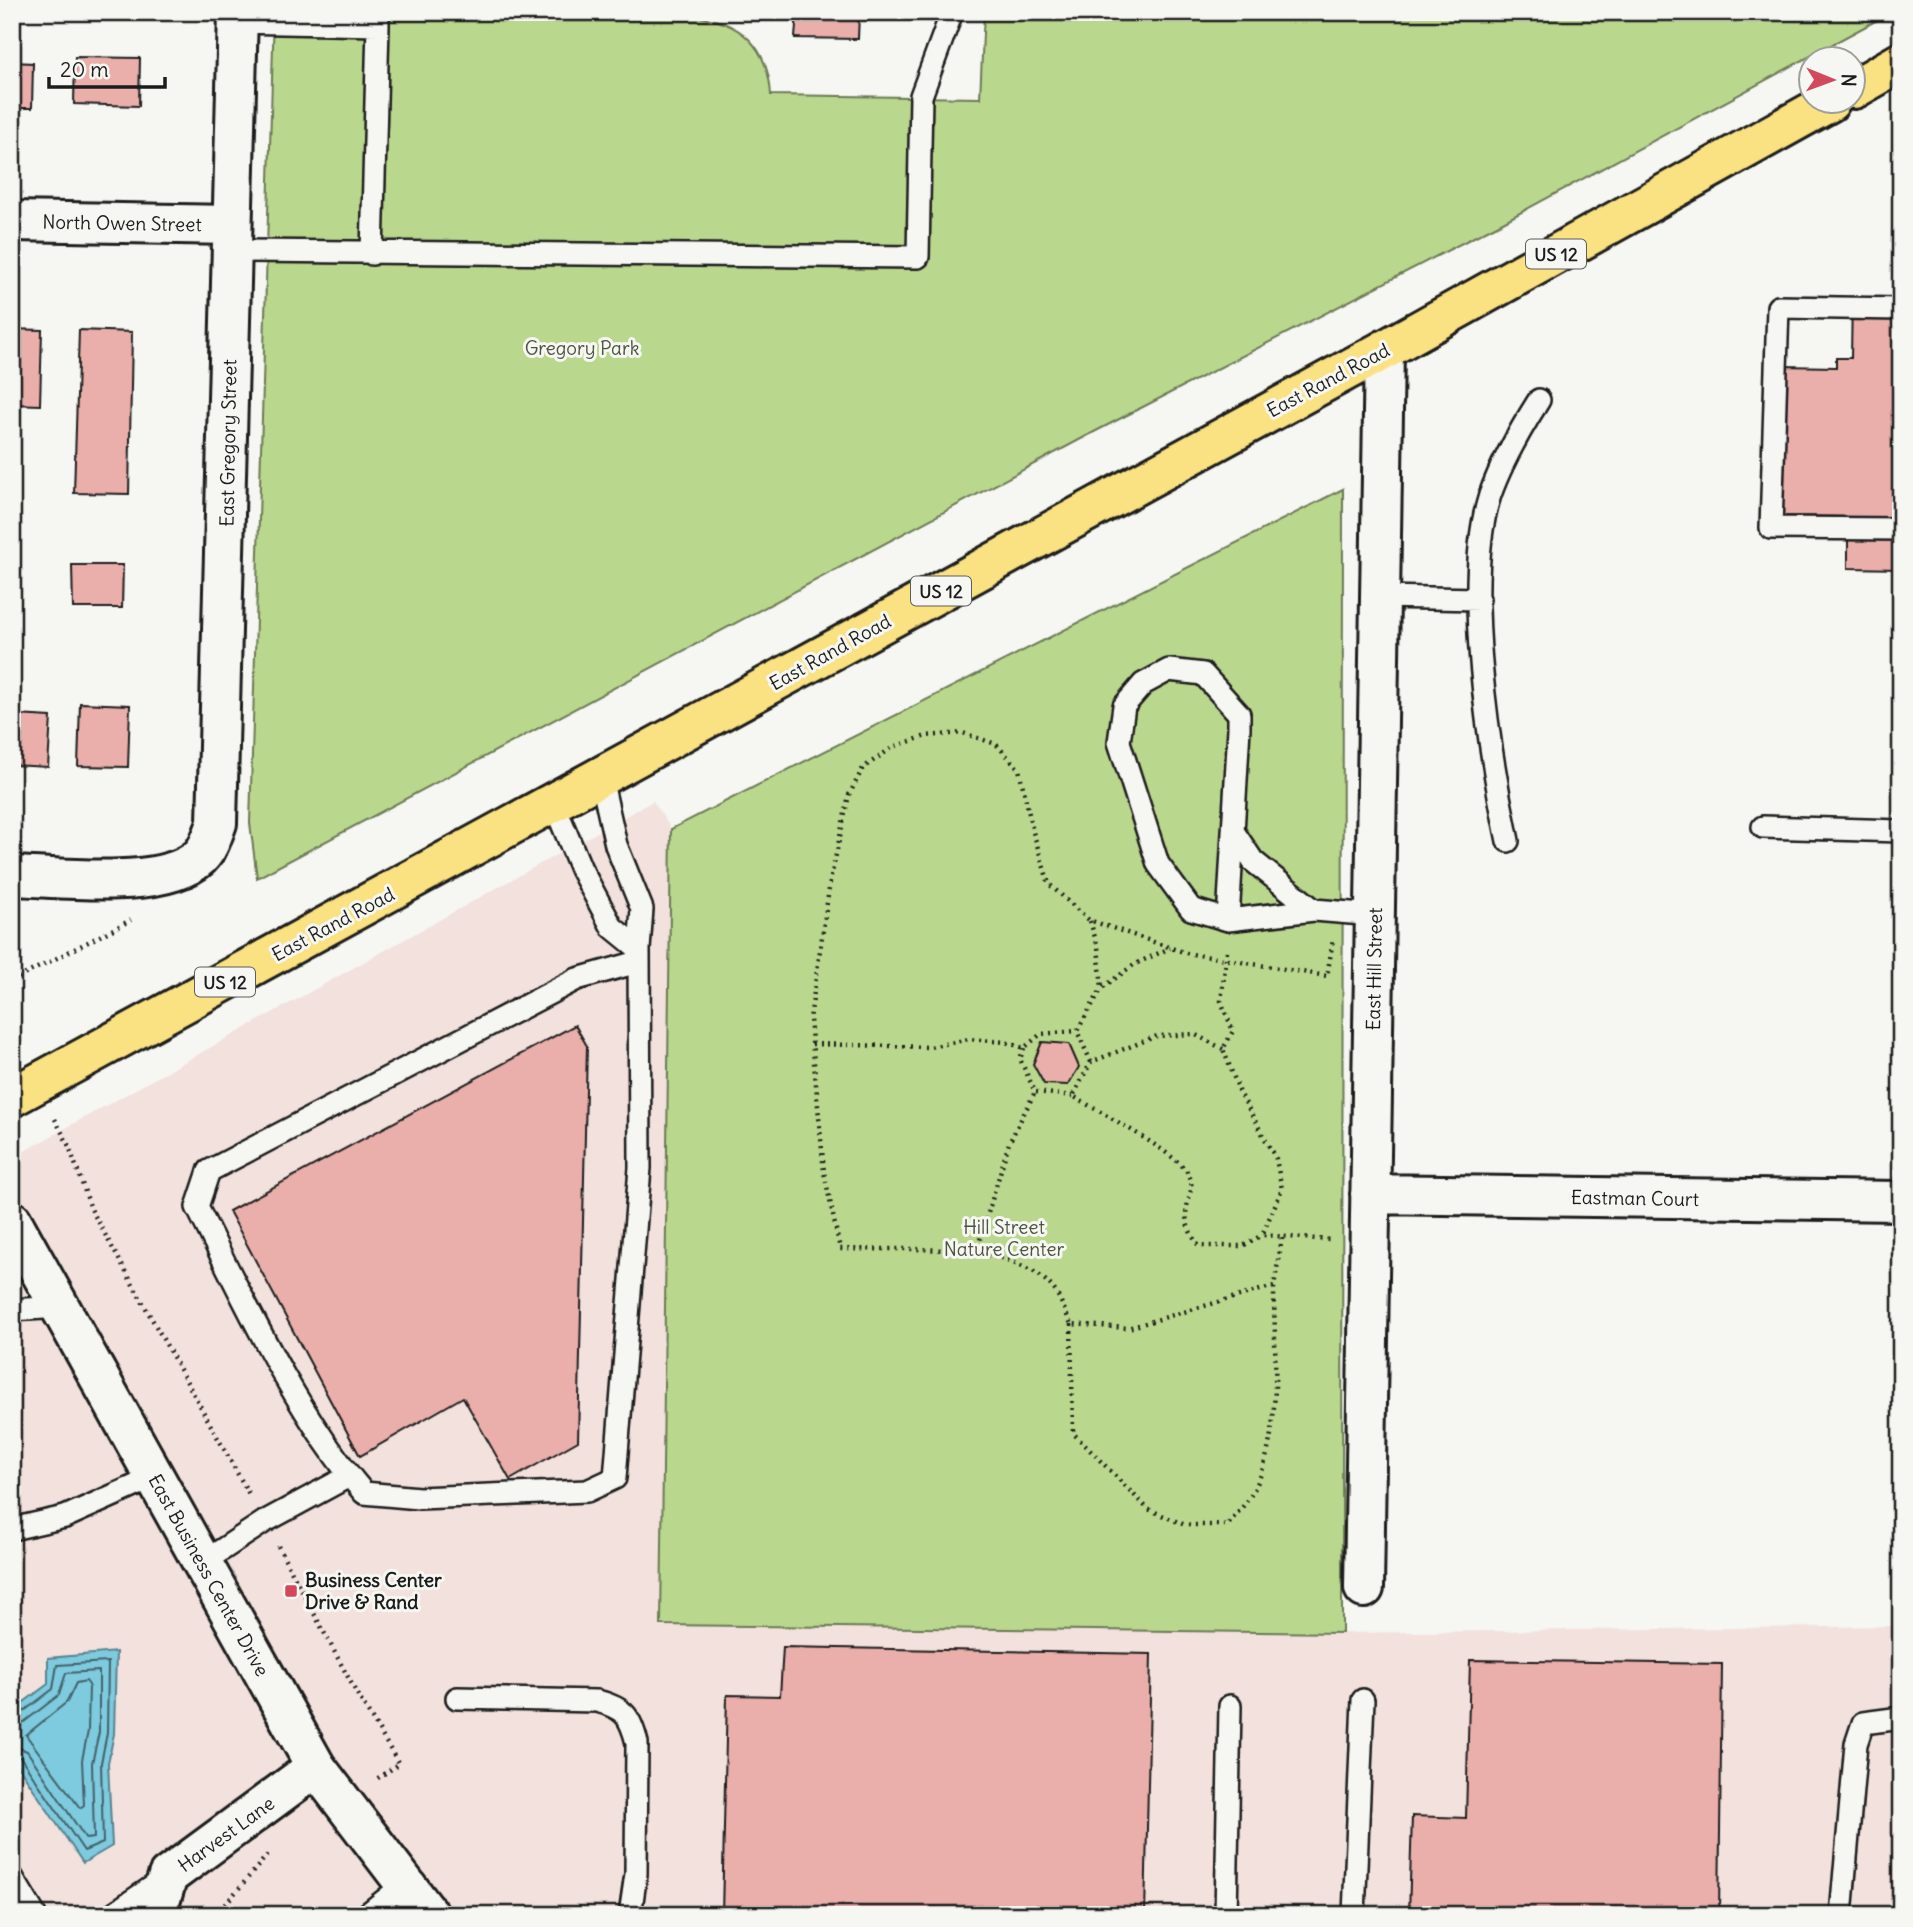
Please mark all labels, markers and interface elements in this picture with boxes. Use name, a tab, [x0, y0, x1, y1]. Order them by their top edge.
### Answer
scale bar	[49, 46, 164, 90]
north arrow	[1798, 46, 1868, 116]
text: 20 m	[60, 56, 109, 83]
text: N	[1837, 74, 1861, 87]
street label: North Owen Street	[42, 210, 202, 236]
road number: US 12	[1526, 240, 1586, 268]
park label: Gregory Park	[525, 336, 640, 360]
street label: East Rand Road	[1263, 338, 1393, 422]
street label: East Gregory Street	[215, 359, 241, 527]
road number: US 12	[911, 576, 971, 606]
street label: East Rand Road	[765, 609, 895, 695]
street label: East Rand Road	[268, 882, 398, 966]
street label: East Hill Street	[1361, 907, 1387, 1031]
road number: US 12	[195, 967, 255, 996]
street label: Eastman Court	[1571, 1185, 1699, 1211]
park label: Hill Street Nature Center	[944, 1215, 1065, 1261]
street label: East Business Center Drive	[143, 1470, 275, 1680]
place label: Business Center Drive & Rand	[305, 1568, 442, 1614]
marker: Business Center Drive & Rand	[283, 1583, 299, 1599]
street label: Harvest Lane	[173, 1791, 279, 1877]

